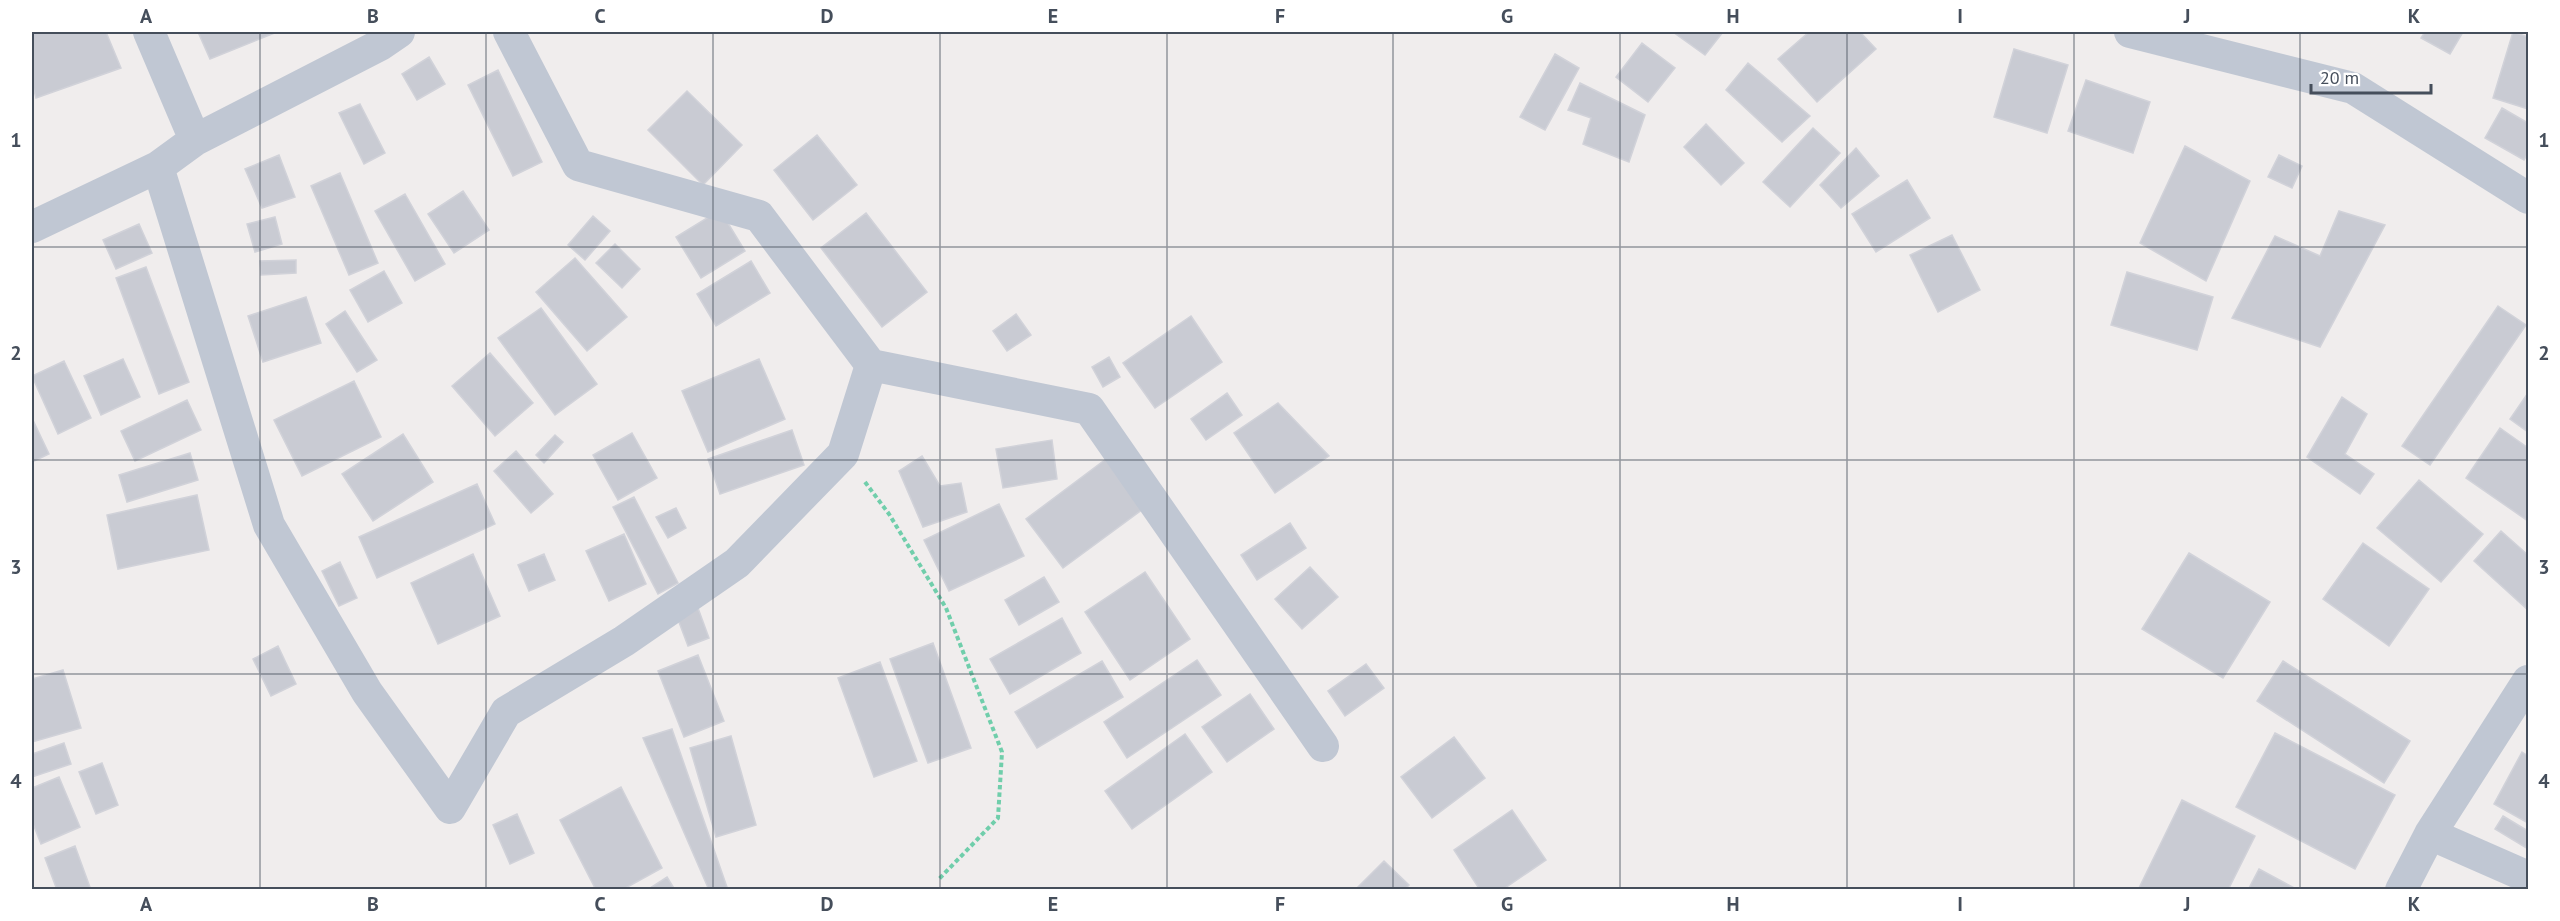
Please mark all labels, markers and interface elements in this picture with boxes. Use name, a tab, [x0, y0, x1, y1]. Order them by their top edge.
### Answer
text: A	[140, 3, 153, 29]
text: B	[367, 3, 379, 29]
text: C	[594, 3, 606, 29]
text: D	[821, 3, 834, 29]
text: E	[1048, 3, 1058, 29]
text: F	[1275, 3, 1285, 29]
text: G	[1501, 3, 1513, 29]
text: H	[1726, 3, 1740, 29]
text: I	[1957, 3, 1963, 29]
text: J	[2183, 3, 2190, 29]
text: K	[2408, 3, 2421, 29]
scale bar	[2311, 57, 2431, 95]
text: 20 m	[2320, 66, 2359, 89]
text: 1	[10, 127, 22, 153]
text: 1	[2538, 127, 2550, 153]
text: 2	[10, 340, 22, 366]
text: 2	[2538, 340, 2550, 366]
text: 3	[10, 554, 22, 580]
text: 3	[2538, 554, 2550, 580]
text: 4	[10, 768, 22, 794]
text: 4	[2538, 768, 2550, 794]
text: A	[140, 891, 153, 917]
text: B	[367, 891, 379, 917]
text: C	[594, 891, 606, 917]
text: D	[821, 891, 834, 917]
text: E	[1048, 891, 1058, 917]
text: F	[1275, 891, 1285, 917]
text: G	[1501, 891, 1513, 917]
text: H	[1726, 891, 1740, 917]
text: I	[1957, 891, 1963, 917]
text: J	[2183, 891, 2190, 917]
text: K	[2408, 891, 2421, 917]

